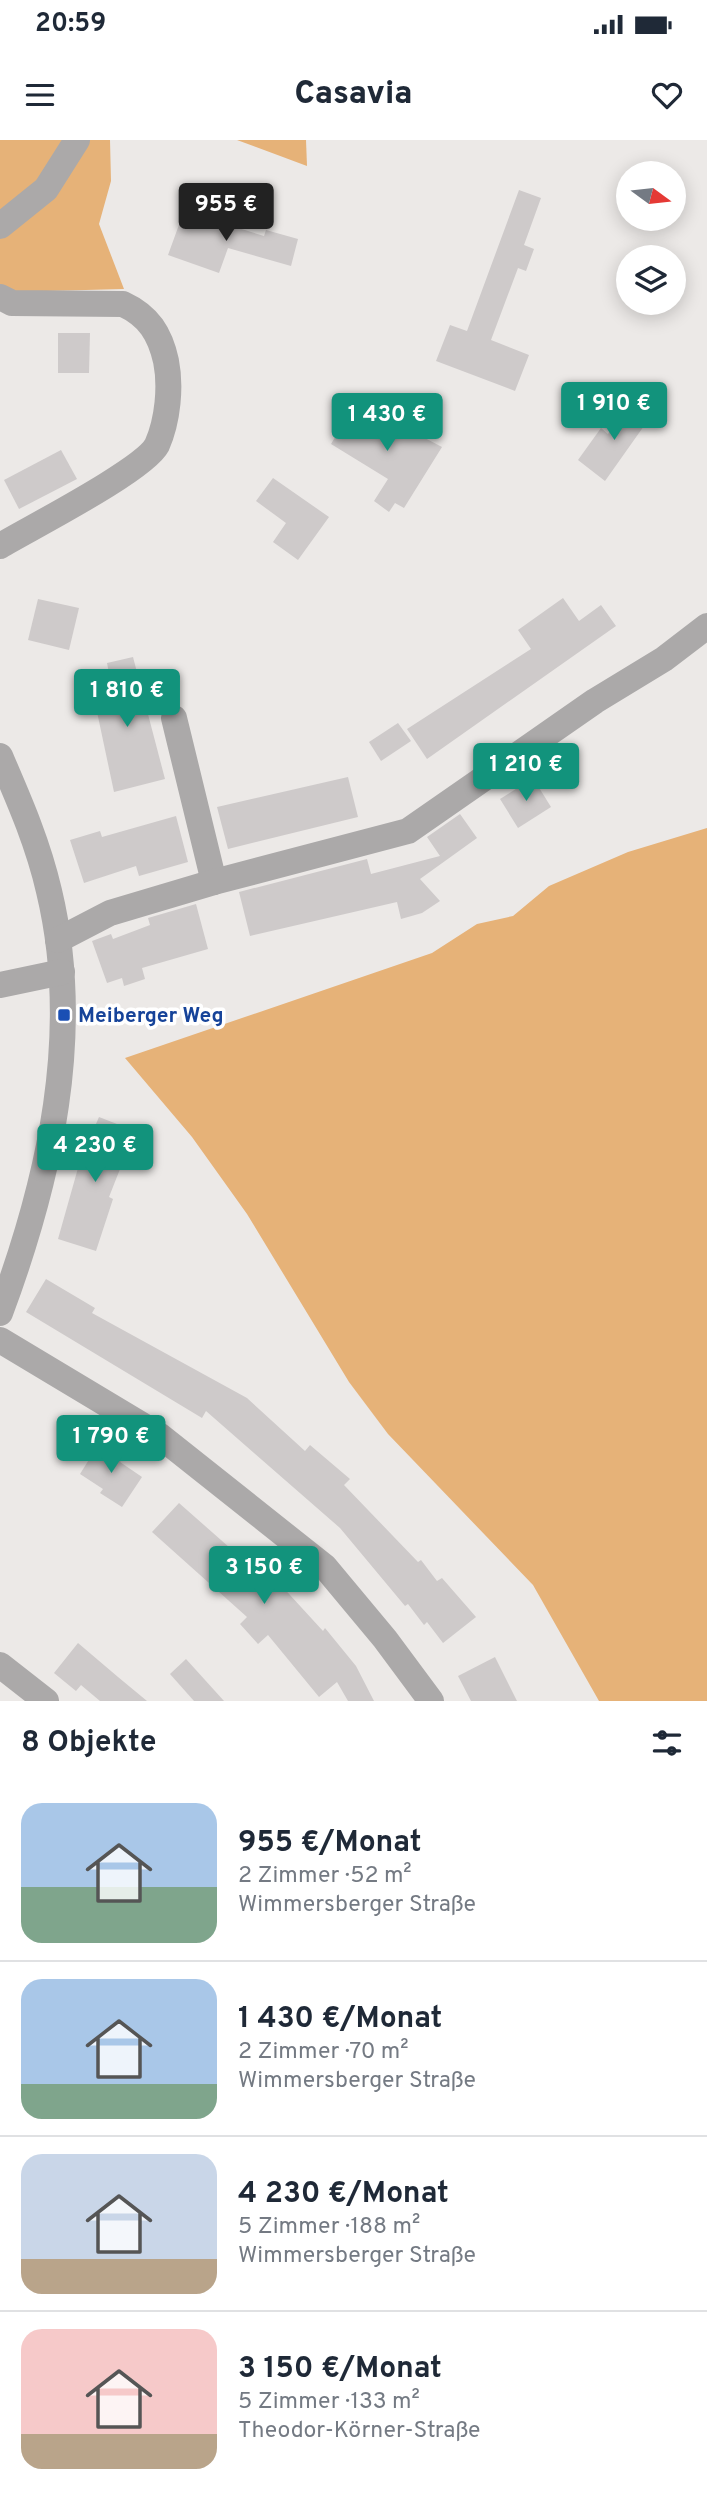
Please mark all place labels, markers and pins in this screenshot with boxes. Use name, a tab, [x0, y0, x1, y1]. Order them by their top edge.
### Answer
pin: 955 €	[177, 183, 275, 243]
pin: 1 910 €	[549, 383, 679, 442]
pin: 1 430 €	[322, 394, 452, 453]
pin: 1 810 €	[62, 670, 192, 729]
pin: 1 210 €	[461, 744, 591, 803]
place label: Meiberger Weg	[78, 1003, 224, 1030]
marker: Meiberger Weg	[56, 1007, 72, 1023]
pin: 4 230 €	[30, 1124, 160, 1184]
pin: 1 790 €	[46, 1416, 176, 1475]
pin: 3 150 €	[199, 1546, 329, 1606]

